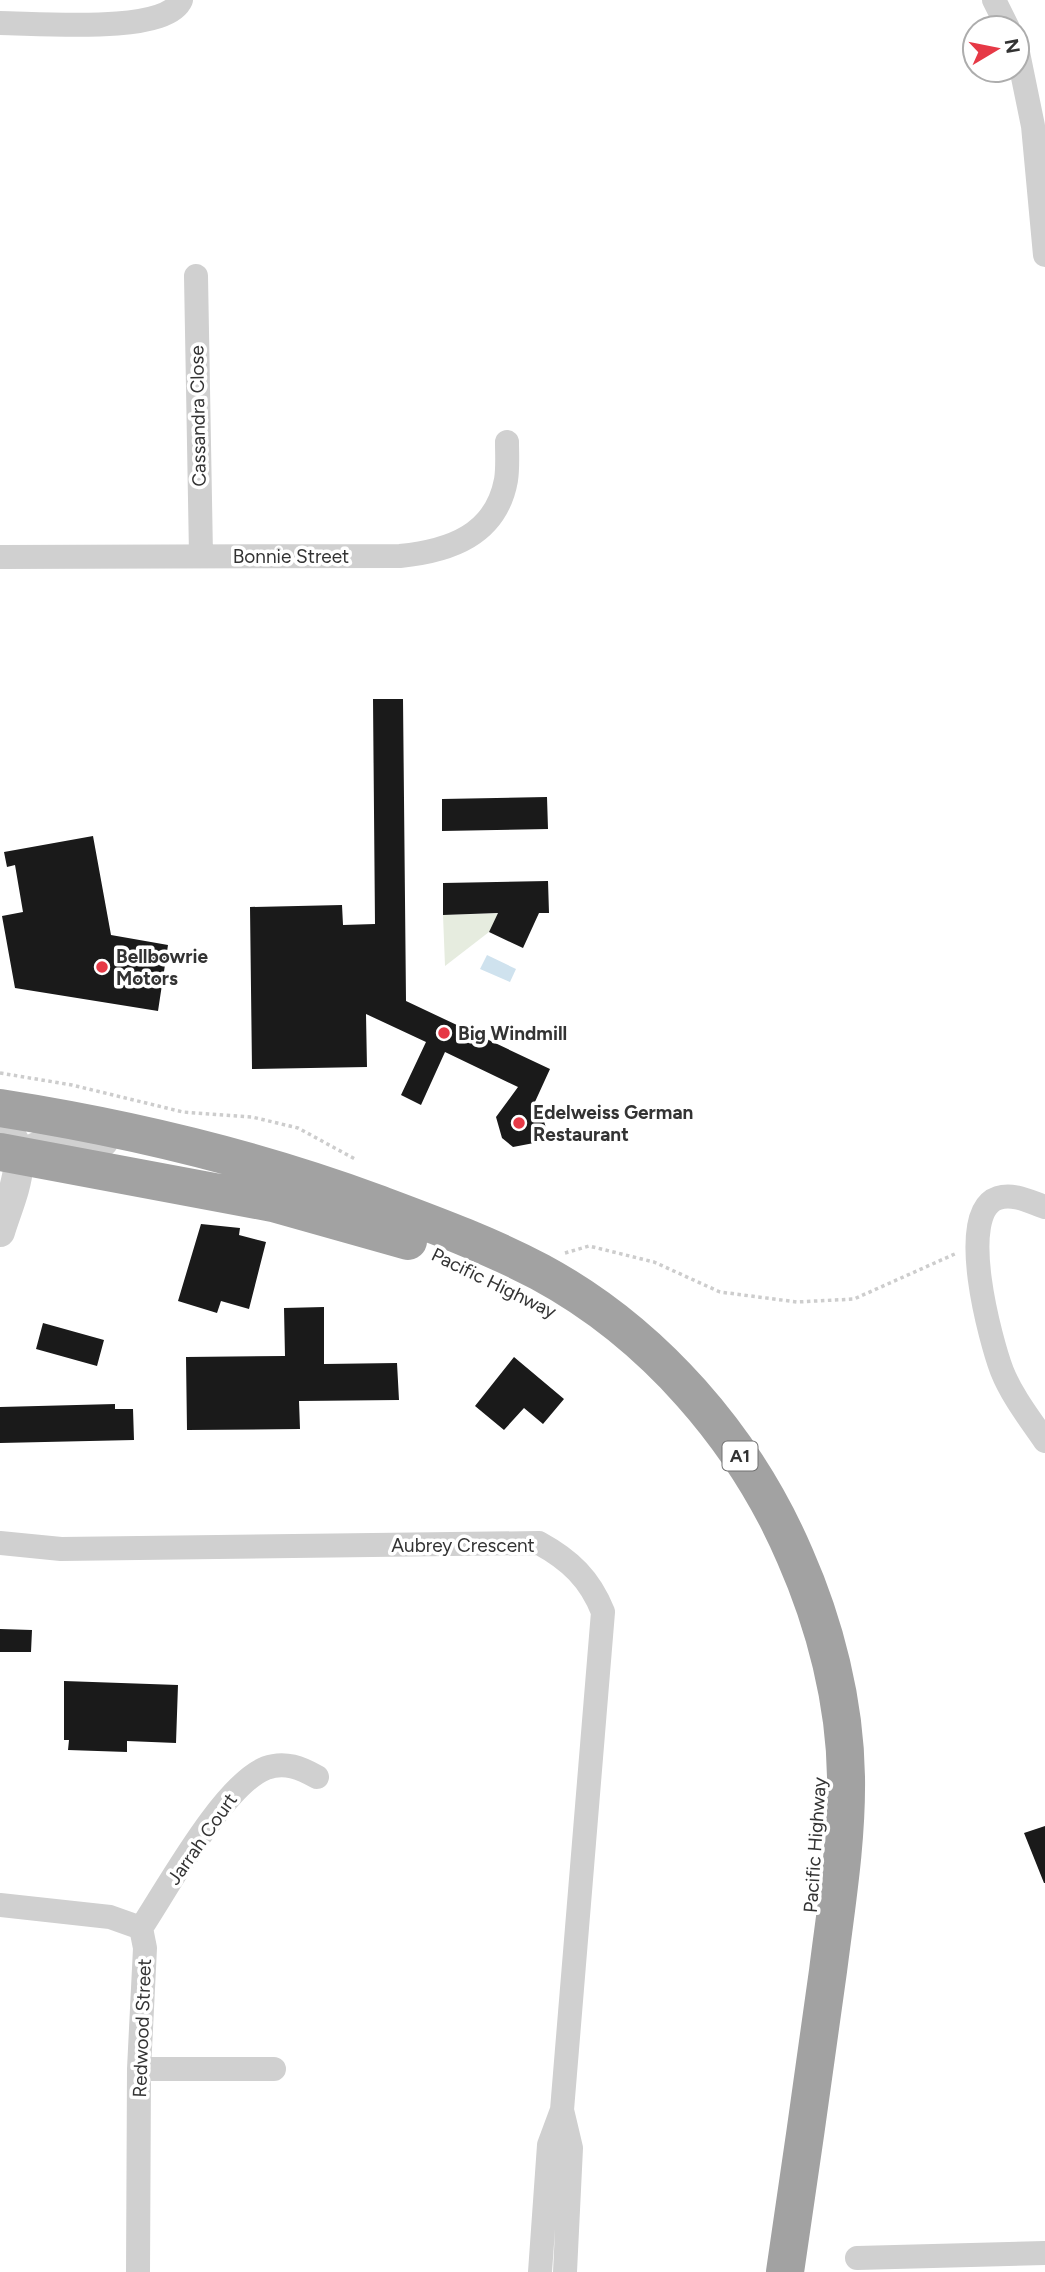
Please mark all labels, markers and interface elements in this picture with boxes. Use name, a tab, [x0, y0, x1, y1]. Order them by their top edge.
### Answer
north arrow	[961, 14, 1031, 84]
text: N	[1000, 37, 1025, 55]
street label: Cassandra Close	[185, 345, 211, 487]
street label: Bonnie Street	[233, 545, 349, 568]
place label: Bellbowrie Motors	[116, 945, 208, 990]
marker: Bellbowrie Motors	[94, 959, 110, 975]
place label: Big Windmill	[458, 1022, 567, 1045]
marker: Big Windmill	[436, 1025, 452, 1041]
place label: Edelweiss German Restaurant	[533, 1101, 693, 1146]
marker: Edelweiss German Restaurant	[511, 1115, 527, 1131]
street label: Pacific Highway	[428, 1243, 560, 1323]
road number: A1	[722, 1442, 758, 1470]
street label: Aubrey Crescent	[391, 1534, 535, 1557]
street label: Pacific Highway	[799, 1776, 831, 1914]
street label: Jarrah Court	[162, 1789, 242, 1889]
street label: Redwood Street	[128, 1958, 156, 2098]

